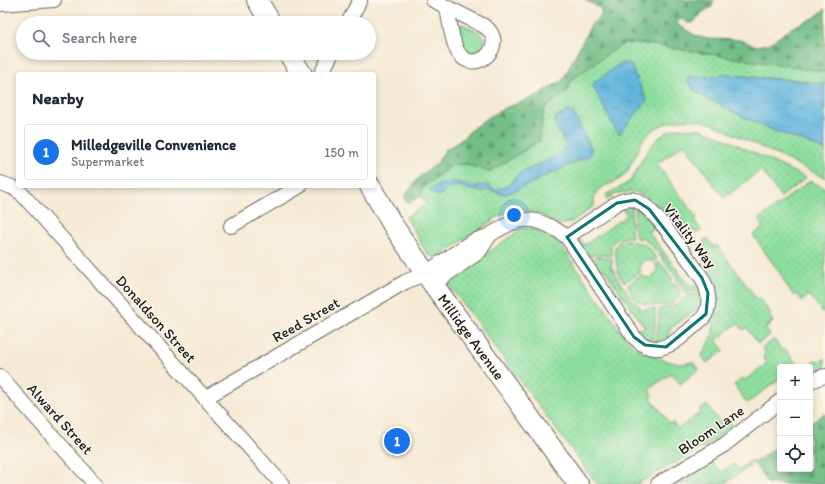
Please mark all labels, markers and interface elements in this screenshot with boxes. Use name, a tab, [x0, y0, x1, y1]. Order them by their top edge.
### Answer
search box	[16, 16, 376, 60]
icon: search	[30, 27, 52, 49]
text: Search here	[62, 29, 137, 47]
text: Nearby	[32, 88, 84, 108]
text: Milledgeville Convenience	[71, 136, 236, 154]
text: 1	[43, 145, 49, 160]
text: 150 m	[324, 145, 359, 160]
text: Supermarket	[71, 154, 144, 169]
street label: Vitality Way	[660, 200, 720, 272]
your location	[504, 205, 524, 225]
street label: Donaldson Street	[112, 272, 200, 367]
street label: Millidge Avenue	[434, 290, 508, 384]
street label: Reed Street	[269, 293, 343, 347]
map controls	[777, 364, 813, 472]
button: +	[777, 364, 813, 400]
street label: Alward Street	[23, 380, 97, 459]
button: −	[777, 400, 813, 436]
street label: Bloom Lane	[675, 401, 747, 459]
pin: 1	[384, 426, 410, 456]
button: locate	[777, 436, 813, 472]

